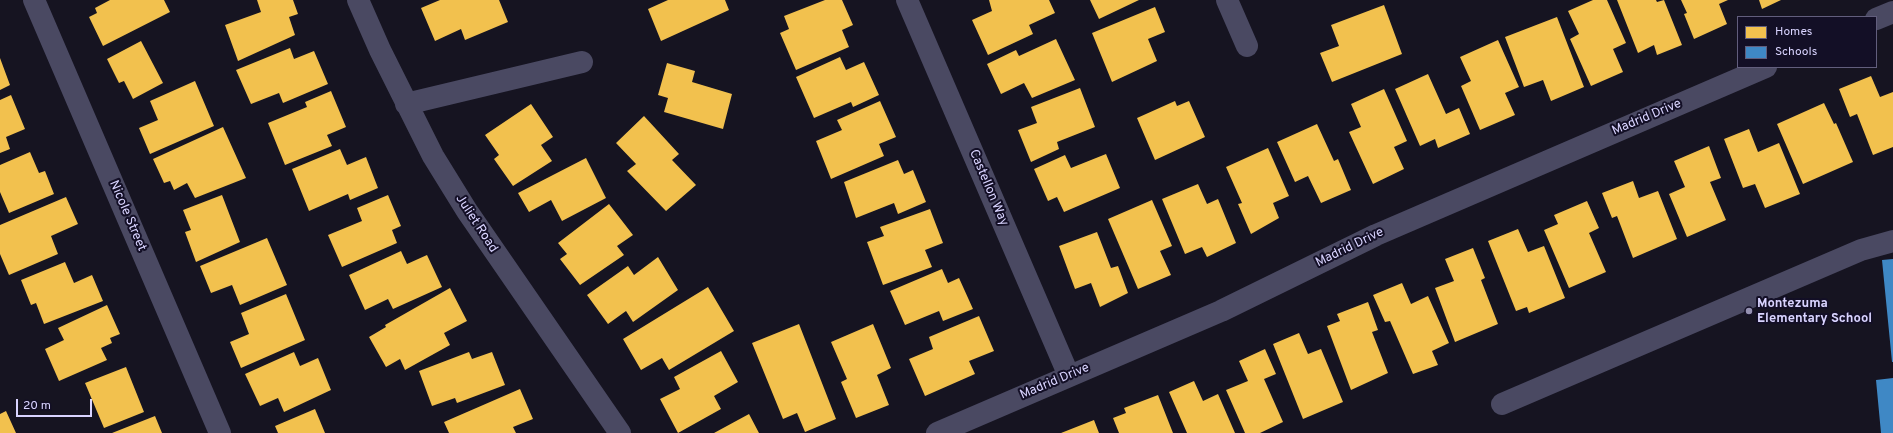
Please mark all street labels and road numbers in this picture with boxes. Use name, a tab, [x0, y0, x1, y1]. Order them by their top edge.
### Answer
street label: Madrid Drive	[1610, 96, 1684, 140]
street label: Castellon Way	[965, 147, 1011, 229]
street label: Nicole Street	[105, 178, 149, 254]
street label: Juliet Road	[451, 192, 501, 256]
street label: Madrid Drive	[1313, 225, 1387, 271]
street label: Madrid Drive	[1018, 360, 1092, 404]

